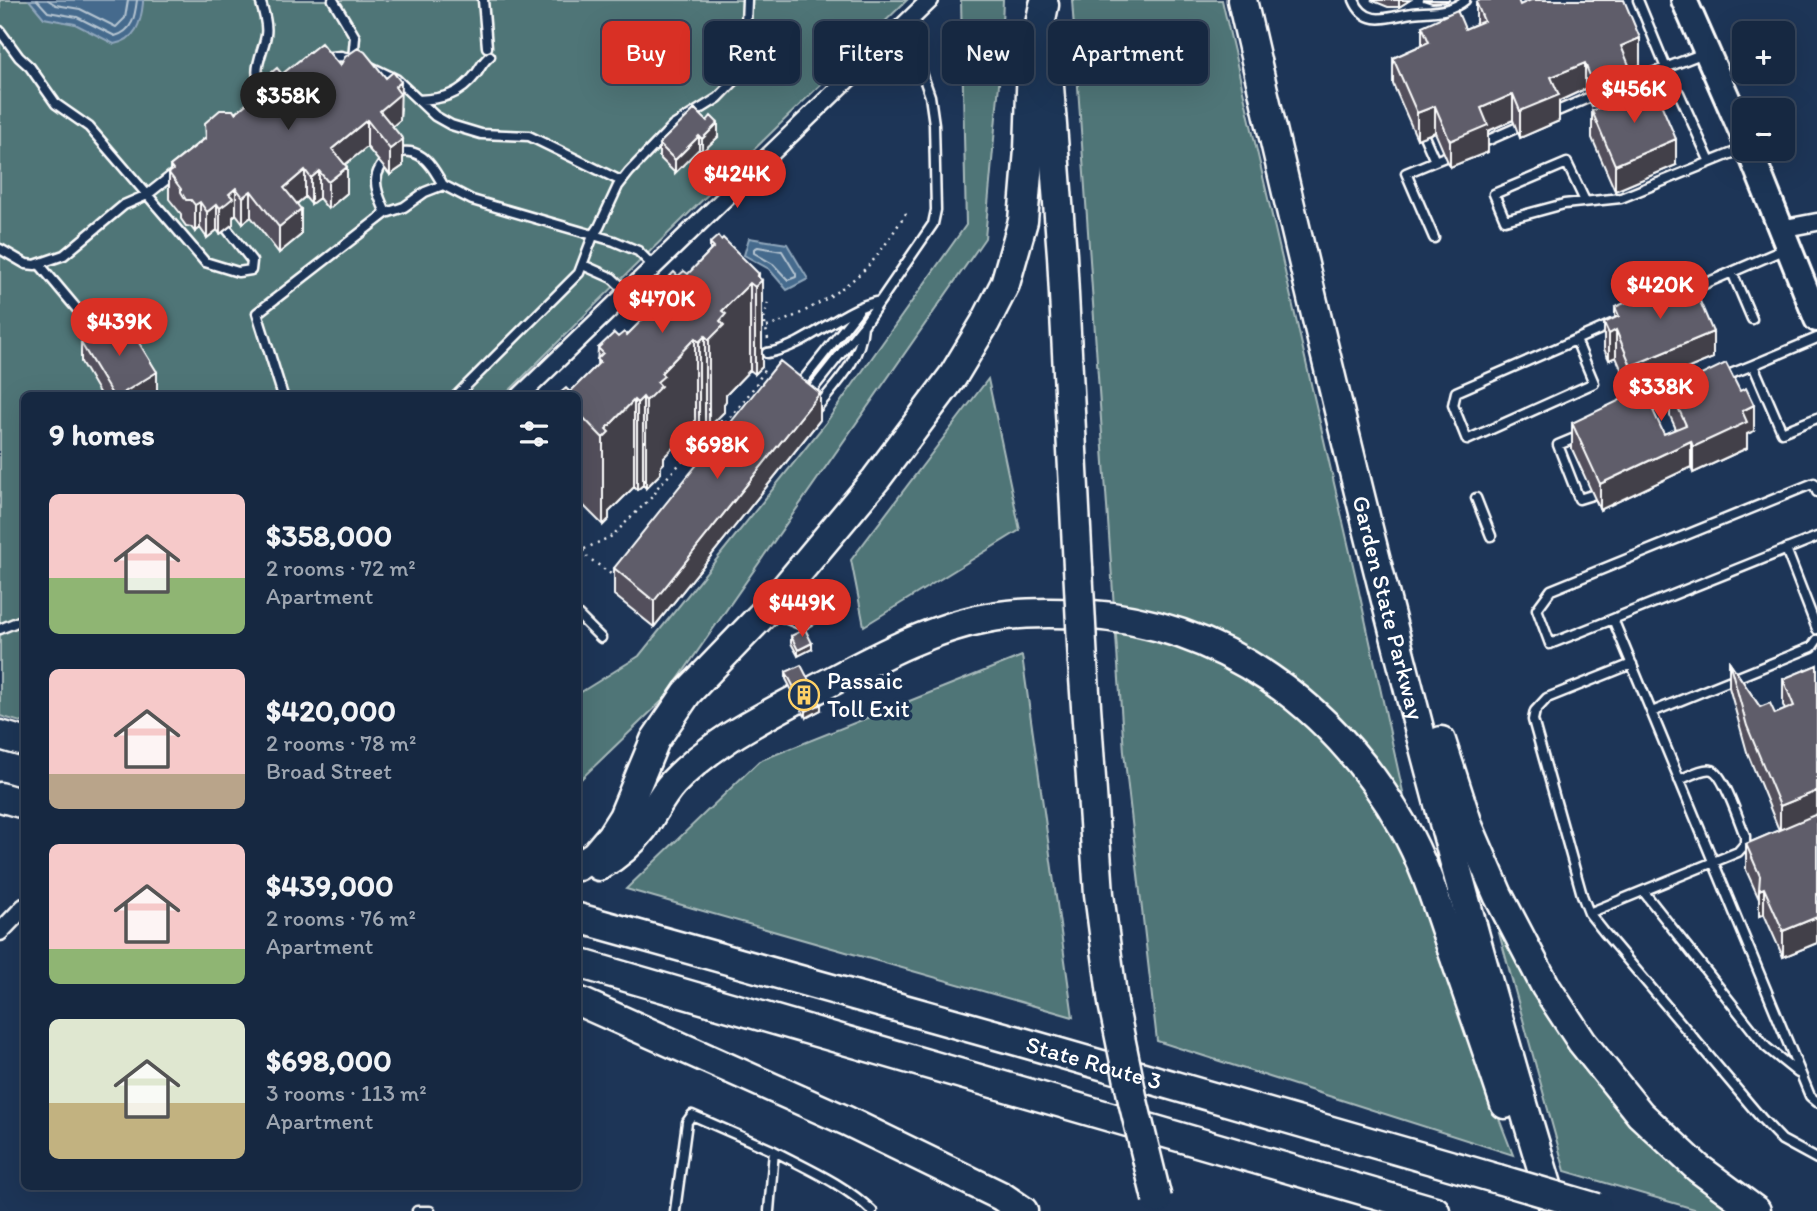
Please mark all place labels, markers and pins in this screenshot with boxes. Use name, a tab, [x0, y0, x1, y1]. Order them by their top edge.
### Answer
pin: $456K	[1585, 66, 1683, 125]
pin: $358K	[239, 72, 337, 132]
pin: $424K	[688, 150, 786, 210]
pin: $420K	[1611, 262, 1709, 321]
pin: $470K	[613, 276, 711, 335]
pin: $439K	[70, 298, 168, 358]
pin: $338K	[1612, 364, 1710, 423]
pin: $698K	[668, 421, 766, 481]
pin: $449K	[753, 580, 851, 639]
place label: Passaic Toll Exit	[827, 666, 910, 723]
building icon: Passaic Toll Exit	[787, 678, 821, 712]

